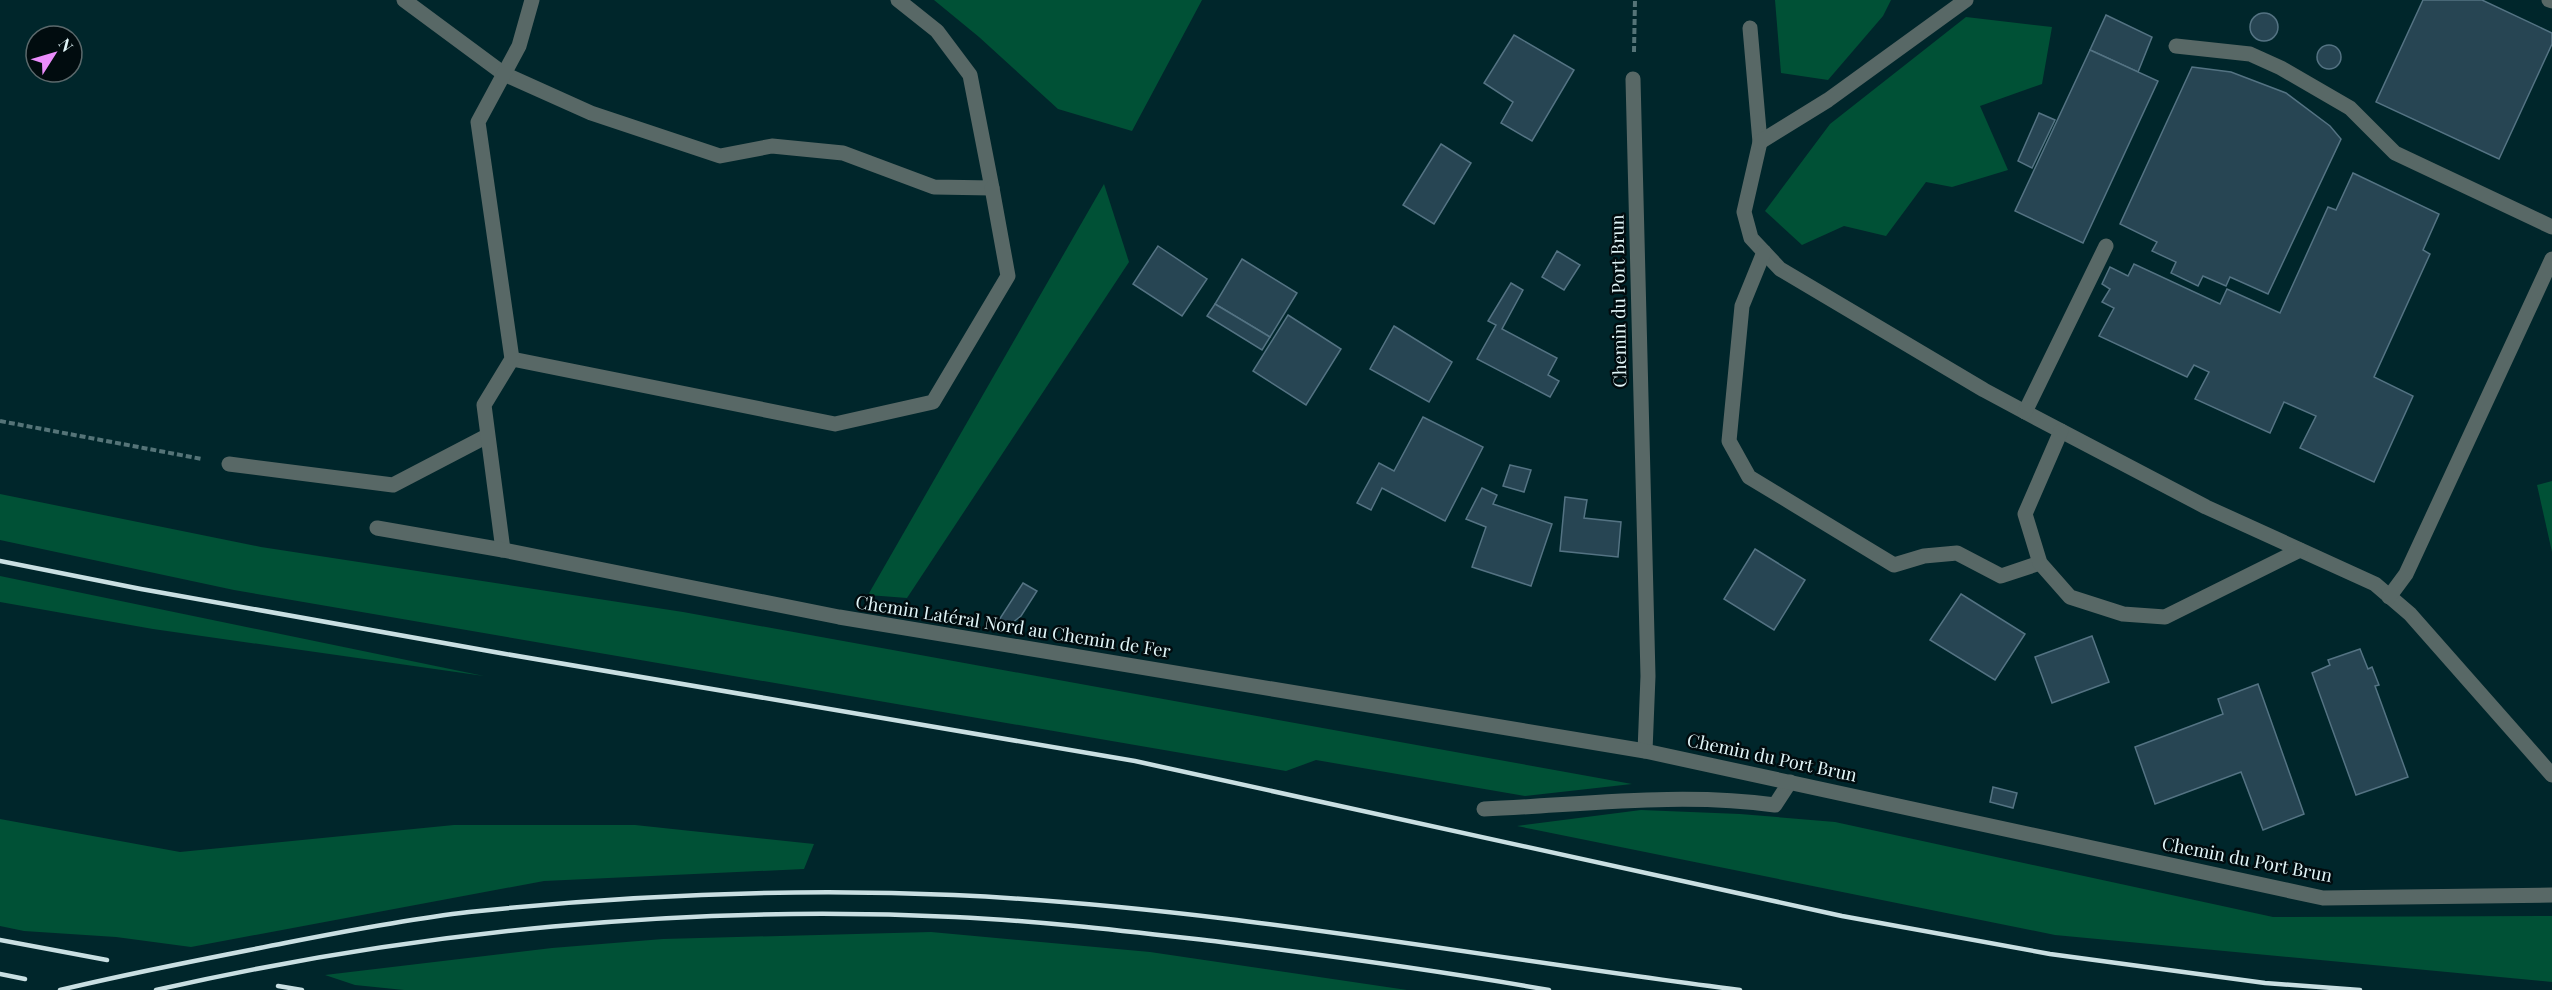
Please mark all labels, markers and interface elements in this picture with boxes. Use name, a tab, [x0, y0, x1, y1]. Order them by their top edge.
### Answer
north arrow	[24, 24, 84, 84]
text: N	[55, 34, 79, 56]
street label: Chemin du Port Brun	[1604, 214, 1632, 388]
street label: Chemin Latéral Nord au Chemin de Fer	[854, 589, 1172, 663]
street label: Chemin du Port Brun	[1685, 727, 1860, 787]
street label: Chemin du Port Brun	[2160, 831, 2335, 887]

